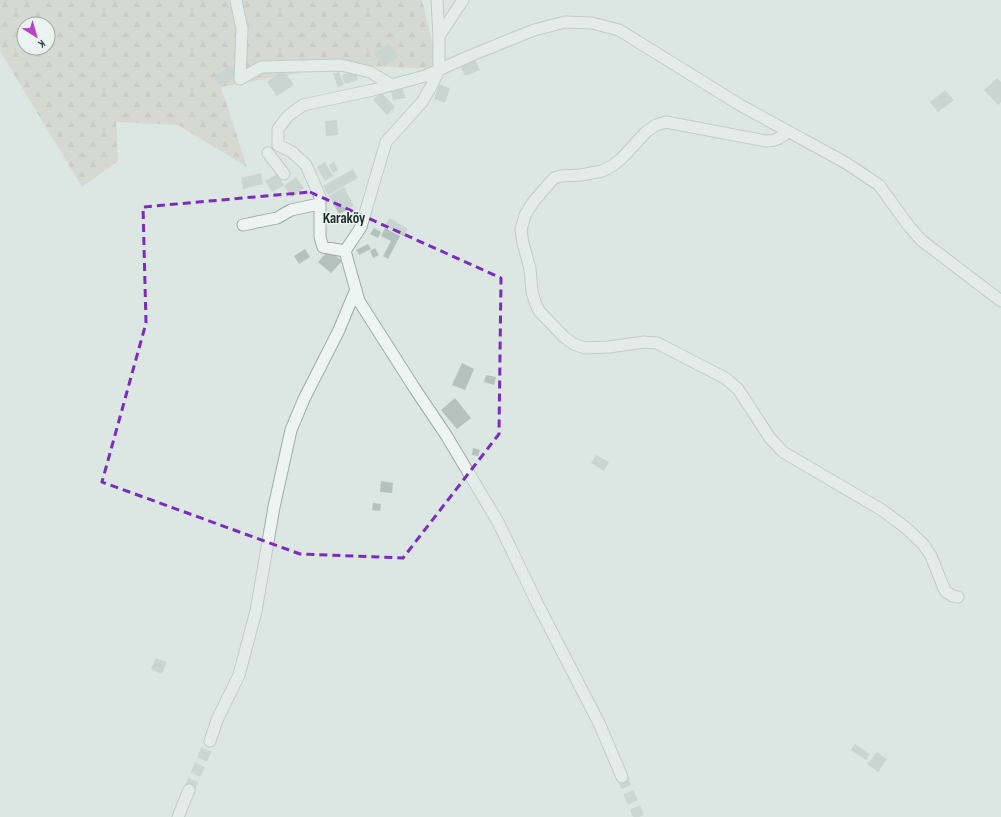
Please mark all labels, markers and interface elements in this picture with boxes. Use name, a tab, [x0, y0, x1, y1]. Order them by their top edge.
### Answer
north arrow	[16, 16, 56, 56]
text: K	[35, 37, 48, 51]
district label: Karaköy	[323, 209, 366, 228]

